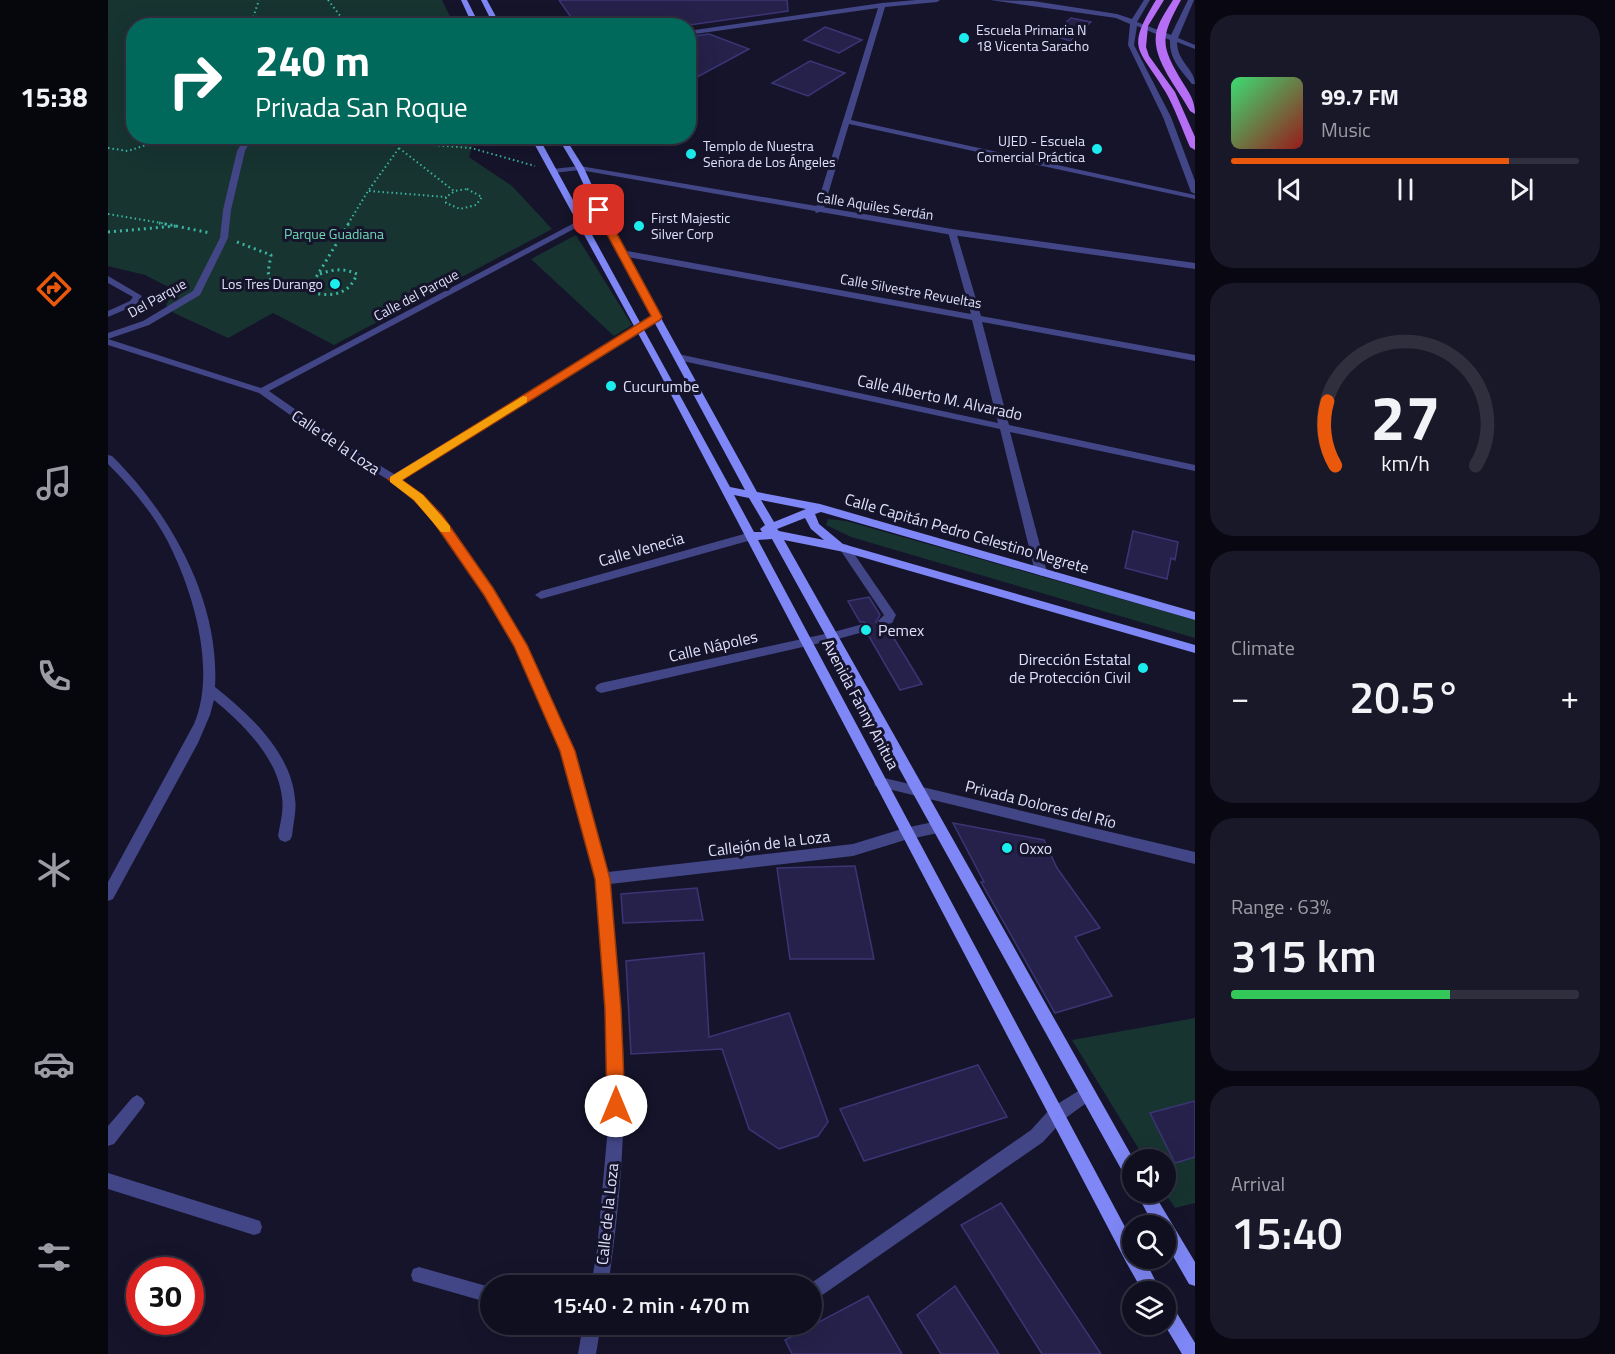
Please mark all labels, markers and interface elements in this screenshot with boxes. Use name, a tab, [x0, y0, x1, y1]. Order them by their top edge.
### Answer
place label: Escuela Primaria N 18 Vicenta Saracho	[976, 19, 1089, 56]
text: 240 m	[255, 28, 370, 92]
marker: Escuela Primaria N 18 Vicenta Saracho	[957, 31, 971, 45]
icon: right	[156, 42, 234, 120]
text: 15:38	[20, 76, 88, 117]
text: 99.7 FM	[1321, 80, 1399, 114]
text: Privada San Roque	[255, 86, 468, 127]
text: Music	[1321, 114, 1371, 145]
place label: UJED - Escuela Comercial Práctica	[977, 130, 1085, 167]
place label: Templo de Nuestra Señora de Los Ángeles	[703, 135, 836, 172]
marker: UJED - Escuela Comercial Práctica	[1090, 142, 1104, 156]
marker: Templo de Nuestra Señora de Los Ángeles	[684, 147, 698, 161]
icon: previous	[1273, 173, 1306, 206]
icon: pause	[1389, 173, 1422, 206]
icon: next	[1505, 173, 1538, 206]
pin	[573, 184, 624, 235]
street label: Calle Aquiles Serdán	[815, 186, 935, 225]
icon: arrive	[582, 193, 615, 226]
place label: First Majestic Silver Corp	[651, 207, 730, 244]
marker: First Majestic Silver Corp	[632, 219, 646, 233]
park label: Parque Guadiana	[284, 223, 384, 244]
street label: Calle del Parque	[369, 263, 462, 326]
icon: directions	[33, 268, 75, 310]
street label: Calle Silvestre Revueltas	[839, 268, 984, 313]
street label: Del Parque	[124, 273, 190, 322]
place label: Los Tres Durango	[221, 273, 323, 294]
marker: Los Tres Durango	[328, 277, 342, 291]
street label: Calle Alberto M. Alvarado	[855, 368, 1025, 426]
text: 27	[1370, 369, 1440, 464]
place label: Cucurumbe	[623, 374, 699, 398]
marker: Cucurumbe	[604, 379, 618, 393]
street label: Calle de la Loza	[287, 403, 385, 481]
text: km/h	[1381, 448, 1429, 480]
icon: music	[33, 462, 75, 504]
street label: Calle Capitán Pedro Celestino Negrete	[842, 487, 1092, 579]
street label: Calle Venecia	[596, 525, 686, 573]
place label: Pemex	[878, 618, 924, 642]
marker: Pemex	[859, 623, 873, 637]
street label: Calle Nápoles	[666, 624, 760, 668]
text: Climate	[1231, 632, 1295, 663]
street label: Avenida Fanny Anitua	[816, 634, 906, 774]
place label: Dirección Estatal de Protección Civil	[1009, 647, 1131, 689]
icon: phone	[33, 655, 75, 697]
marker: Dirección Estatal de Protección Civil	[1136, 661, 1150, 675]
text: 20.5°	[1349, 662, 1461, 730]
text: −	[1231, 672, 1249, 722]
text: +	[1561, 672, 1579, 722]
street label: Privada Dolores del Río	[963, 774, 1119, 834]
street label: Callejón de la Loza	[707, 824, 831, 862]
place label: Oxxo	[1019, 836, 1052, 860]
marker: Oxxo	[1000, 841, 1014, 855]
icon: climate	[33, 849, 75, 891]
text: Range · 63%	[1231, 891, 1331, 922]
text: 315 km	[1231, 921, 1377, 989]
icon: car	[33, 1043, 75, 1085]
position arrow	[584, 1074, 648, 1138]
map controls	[1122, 1149, 1176, 1335]
button: sound	[1122, 1149, 1176, 1203]
street label: Calle de la Loza	[590, 1162, 624, 1266]
text: Arrival	[1231, 1168, 1285, 1199]
text: 15:40	[1231, 1198, 1343, 1266]
button: search	[1122, 1215, 1176, 1269]
icon: filters	[33, 1236, 75, 1278]
speed limit sign: 30	[126, 1257, 204, 1335]
button: layers	[1122, 1281, 1176, 1335]
text: 15:40 · 2 min · 470 m	[552, 1288, 750, 1322]

